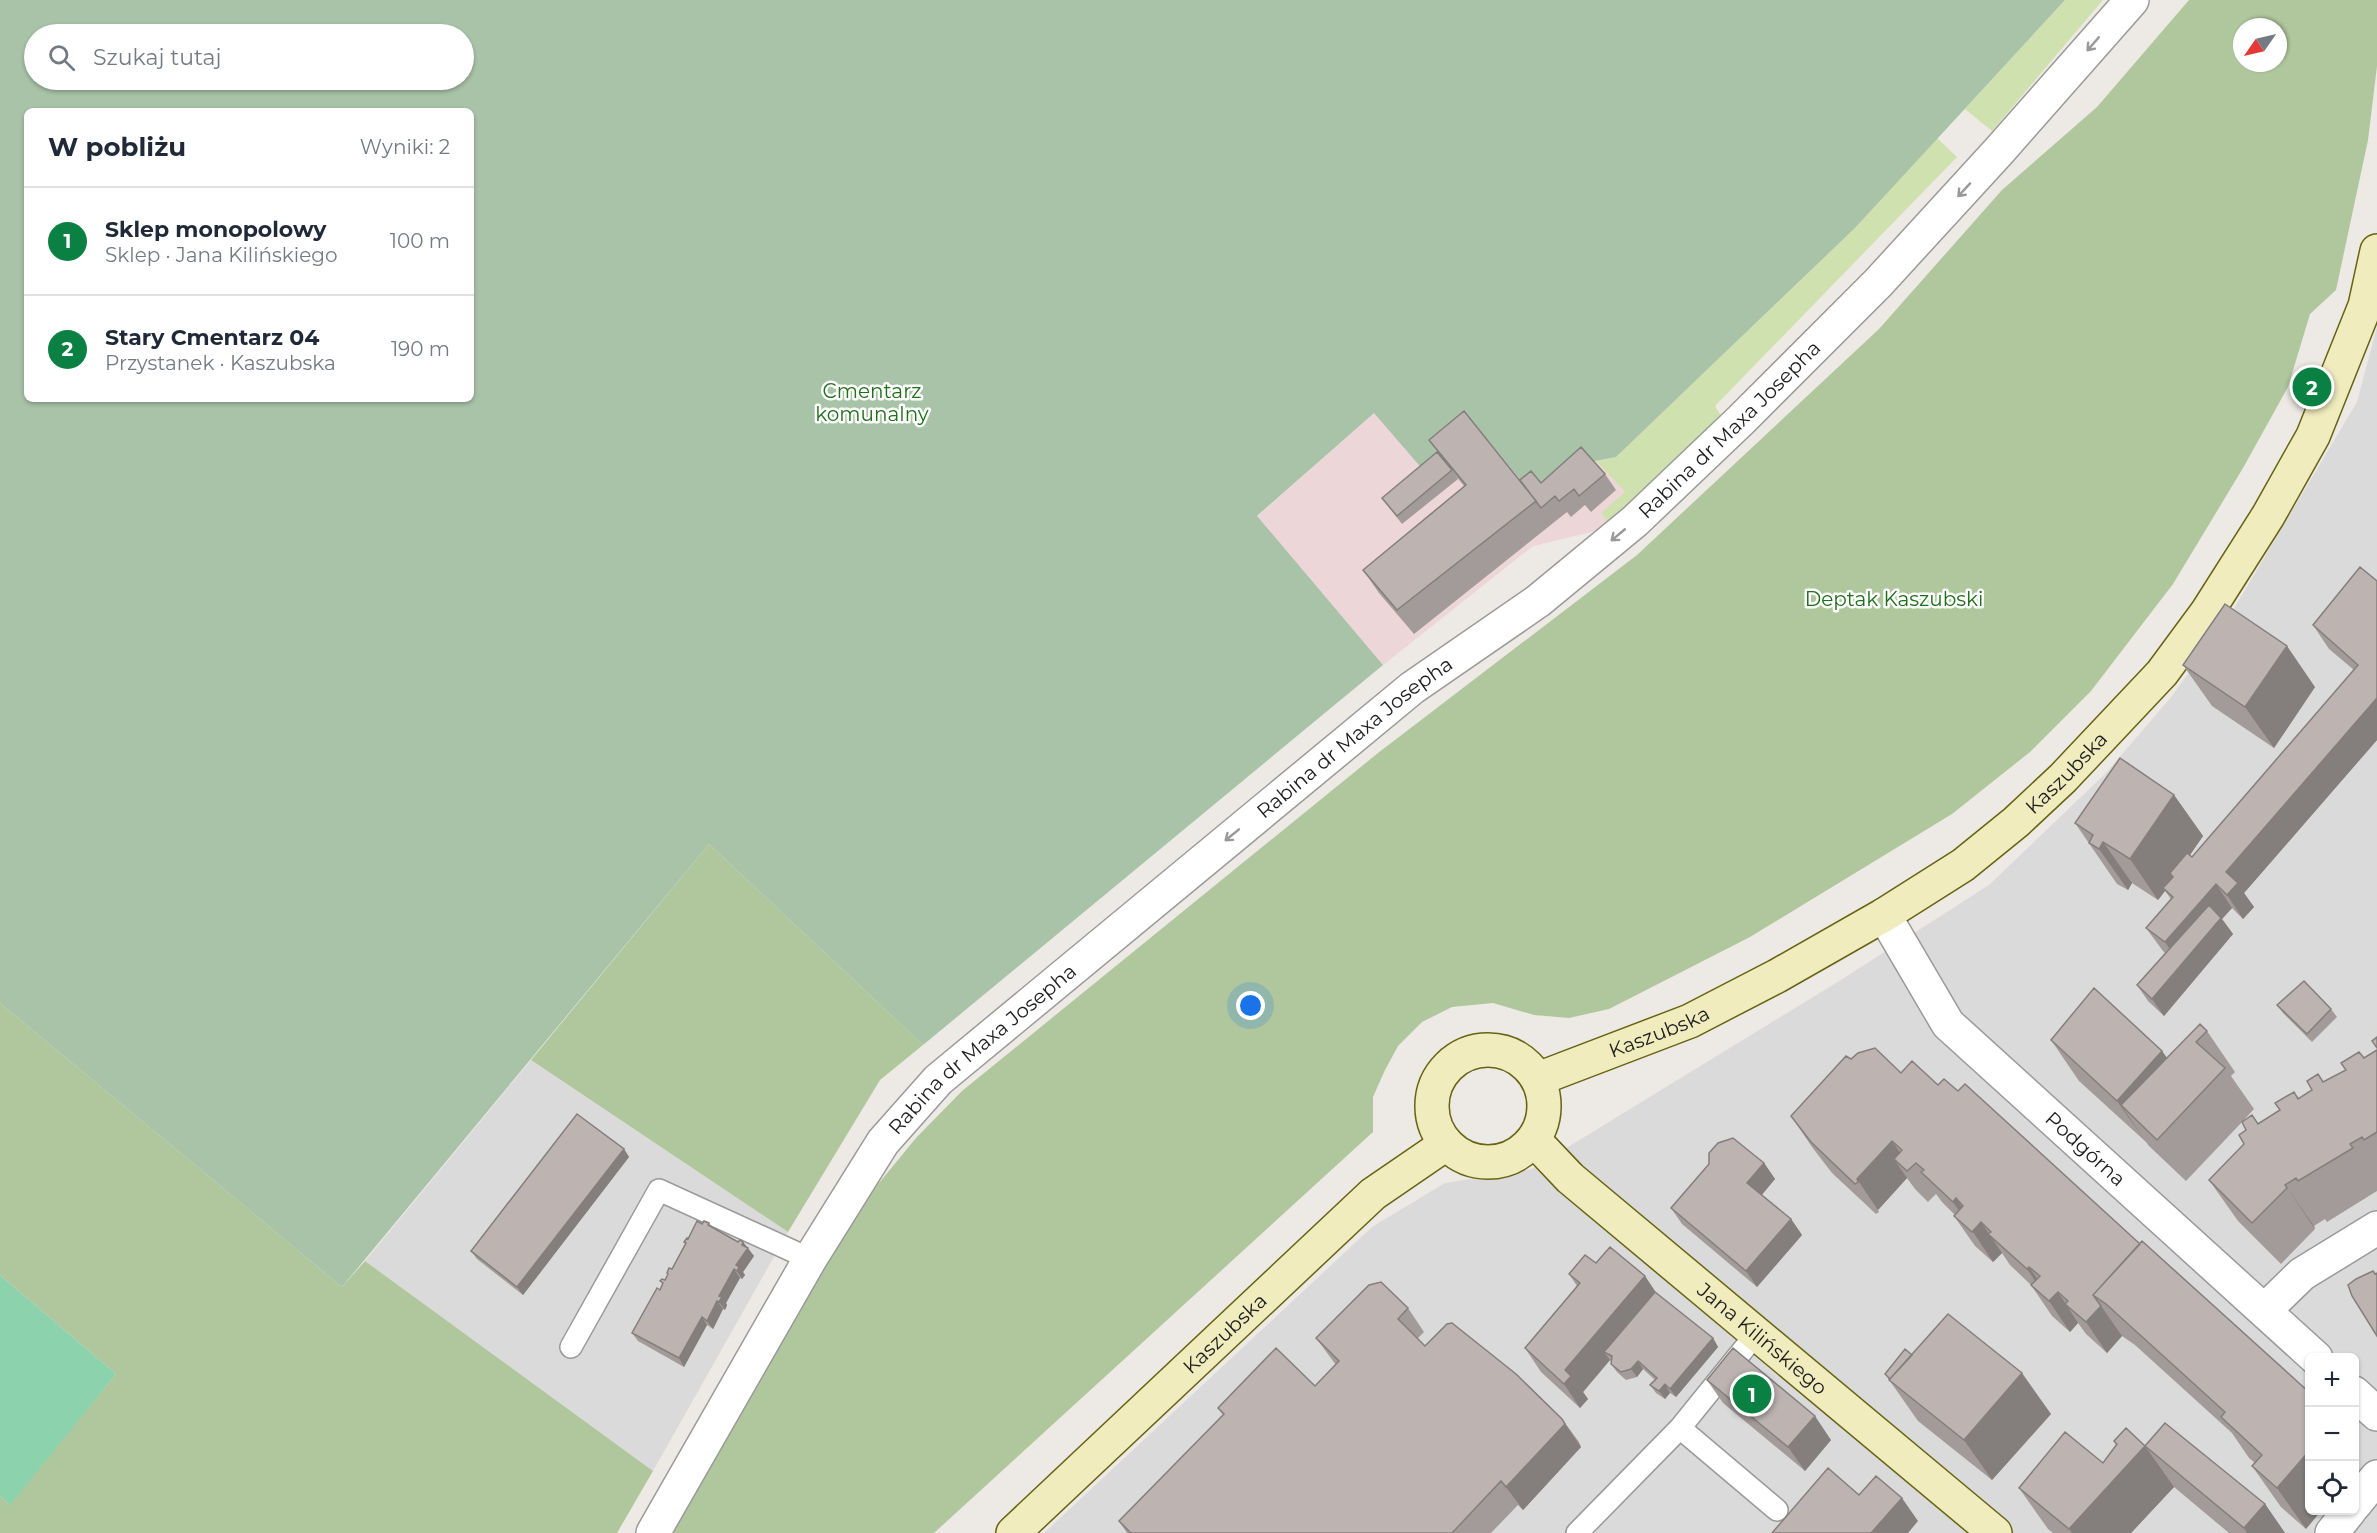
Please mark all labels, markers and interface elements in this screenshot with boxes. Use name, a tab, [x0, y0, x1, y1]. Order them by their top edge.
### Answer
north arrow	[2233, 18, 2287, 72]
search box	[24, 24, 474, 90]
one-way arrow	[2086, 36, 2100, 51]
icon: search	[45, 41, 78, 74]
text: Szukaj tutaj	[93, 44, 221, 71]
text: W pobliżu	[48, 131, 186, 163]
text: Wyniki: 2	[360, 135, 450, 159]
one-way arrow	[1957, 182, 1971, 197]
text: Sklep monopolowy	[105, 216, 326, 243]
text: 1	[64, 229, 71, 253]
text: 100 m	[390, 229, 450, 253]
text: Sklep · Jana Kilińskiego	[105, 243, 337, 267]
text: Stary Cmentarz 04	[105, 324, 319, 351]
street label: Rabina dr Maxa Josepha	[1633, 336, 1825, 523]
text: 2	[62, 337, 73, 361]
text: 190 m	[391, 337, 450, 361]
text: Przystanek · Kaszubska	[105, 351, 336, 375]
pin: 2	[2292, 364, 2332, 410]
park label: Cmentarz komunalny	[815, 379, 929, 426]
one-way arrow	[1611, 528, 1626, 542]
park label: Deptak Kaszubski	[1805, 587, 1983, 611]
street label: Rabina dr Maxa Josepha	[1252, 652, 1457, 823]
street label: Kaszubska	[2020, 727, 2112, 819]
one-way arrow	[1224, 829, 1240, 842]
street label: Rabina dr Maxa Josepha	[883, 959, 1081, 1139]
your location	[1236, 991, 1265, 1020]
street label: Kaszubska	[1606, 1001, 1714, 1063]
street label: Podgórna	[2040, 1106, 2130, 1191]
street label: Jana Kilińskiego	[1692, 1277, 1832, 1400]
street label: Kaszubska	[1178, 1288, 1272, 1379]
map controls	[2305, 1353, 2359, 1515]
button: +	[2305, 1353, 2359, 1407]
pin: 1	[1732, 1372, 1772, 1416]
button: −	[2305, 1407, 2359, 1461]
button: locate	[2305, 1461, 2359, 1515]

